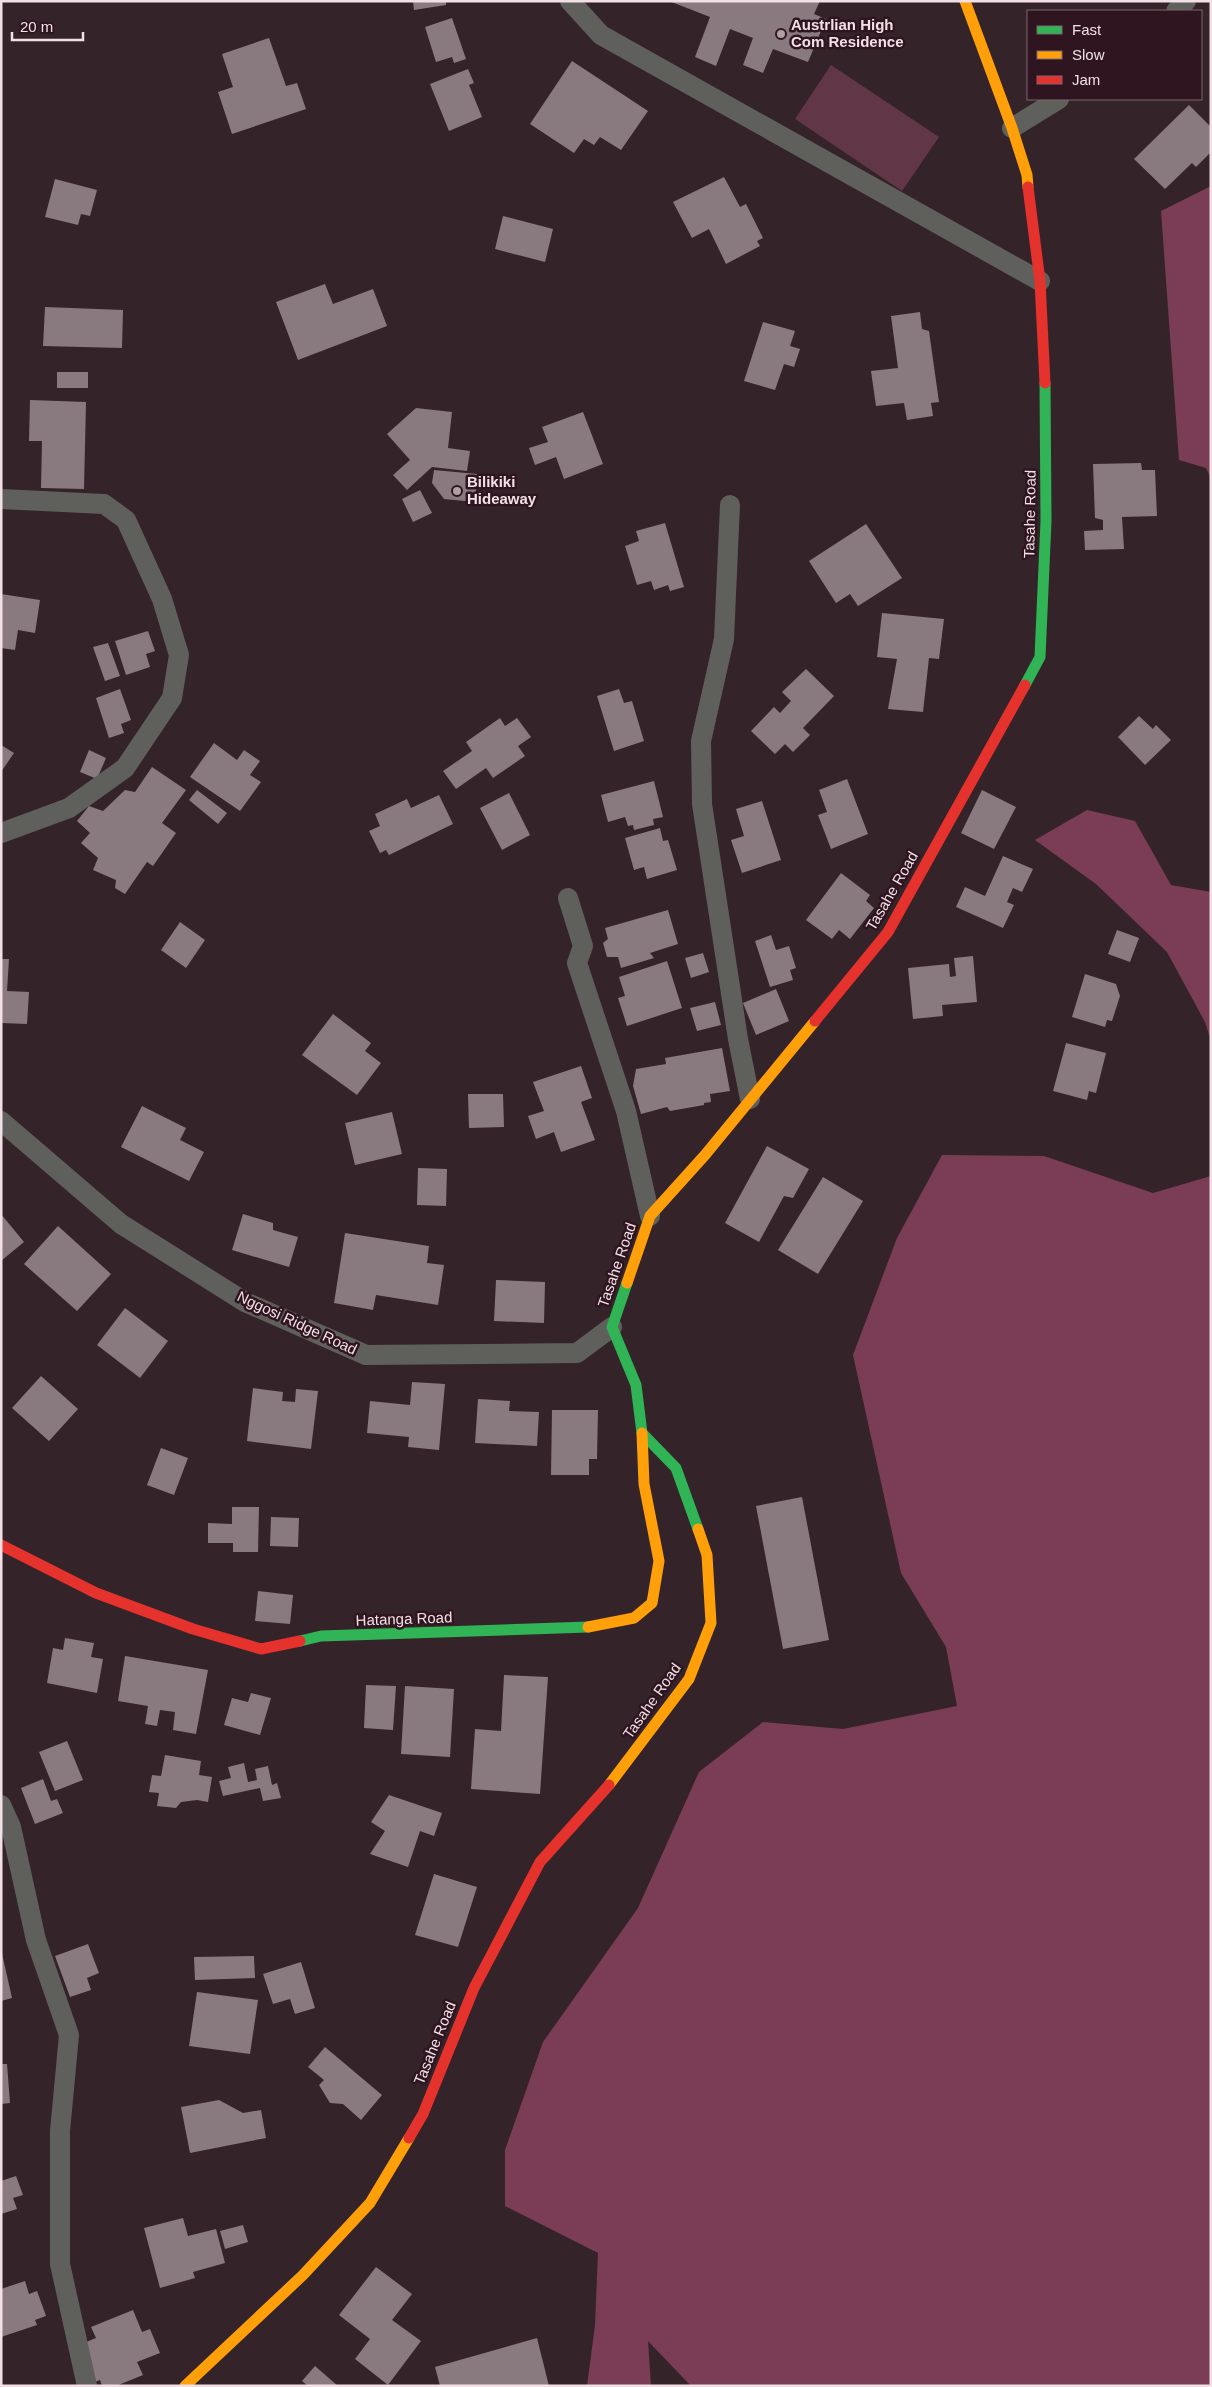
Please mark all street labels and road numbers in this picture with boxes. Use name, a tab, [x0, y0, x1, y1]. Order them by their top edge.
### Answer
street label: Tasahe Road	[1020, 470, 1039, 558]
street label: Tasahe Road	[862, 848, 921, 933]
street label: Tasahe Road	[594, 1220, 639, 1309]
street label: Nggosi Ridge Road	[235, 1287, 360, 1358]
street label: Hatanga Road	[355, 1608, 453, 1629]
street label: Tasahe Road	[619, 1660, 684, 1742]
street label: Tasahe Road	[410, 1999, 459, 2087]

